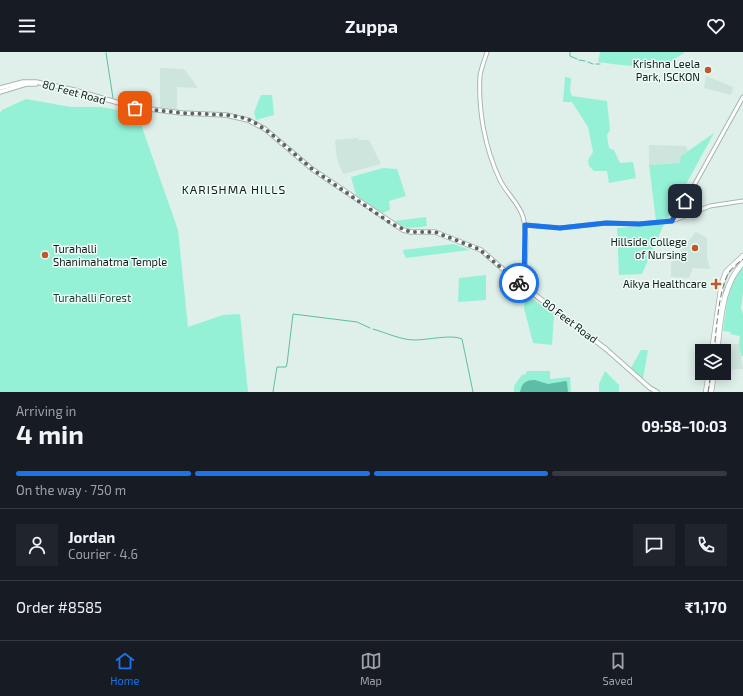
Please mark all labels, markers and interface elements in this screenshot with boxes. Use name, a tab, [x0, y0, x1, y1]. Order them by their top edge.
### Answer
icon: menu	[16, 15, 38, 37]
text: Zuppa	[345, 15, 398, 37]
icon: heart	[705, 15, 727, 37]
place label: Krishna Leela Park, ISCKON	[633, 57, 700, 83]
marker: Krishna Leela Park, ISCKON	[703, 65, 713, 75]
street label: 80 Feet Road	[41, 77, 107, 106]
pin	[118, 91, 152, 125]
icon: bag	[124, 97, 146, 119]
district label: KARISHMA HILLS	[182, 182, 286, 196]
pin	[668, 184, 702, 218]
icon: home	[674, 190, 696, 212]
place label: Hillside College of Nursing	[610, 235, 687, 261]
place label: Turahalli Shanimahatma Temple	[53, 242, 167, 268]
marker: Hillside College of Nursing	[690, 243, 700, 253]
marker: Turahalli Shanimahatma Temple	[40, 250, 50, 260]
courier	[499, 263, 539, 303]
icon: bike	[508, 272, 530, 294]
place label: Aikya Healthcare	[623, 277, 707, 290]
marker: Aikya Healthcare	[710, 278, 722, 290]
park label: Turahalli Forest	[53, 291, 131, 304]
street label: 80 Feet Road	[540, 296, 600, 345]
map controls	[695, 344, 731, 380]
button: layers	[695, 344, 731, 380]
text: Arriving in	[16, 403, 76, 419]
text: 09:58–10:03	[642, 417, 727, 435]
text: 4 min	[16, 418, 84, 449]
text: On the way · 750 m	[16, 482, 126, 498]
button: person	[16, 524, 58, 566]
button: chat	[633, 524, 675, 566]
button: phone	[685, 524, 727, 566]
text: Jordan	[68, 528, 115, 546]
text: Courier · 4.6	[68, 546, 138, 562]
text: Order #8585	[16, 598, 102, 616]
text: ₹1,170	[685, 598, 727, 616]
tab: Home	[110, 650, 139, 687]
tab: Map	[360, 650, 382, 687]
tab: Saved	[603, 650, 633, 687]

